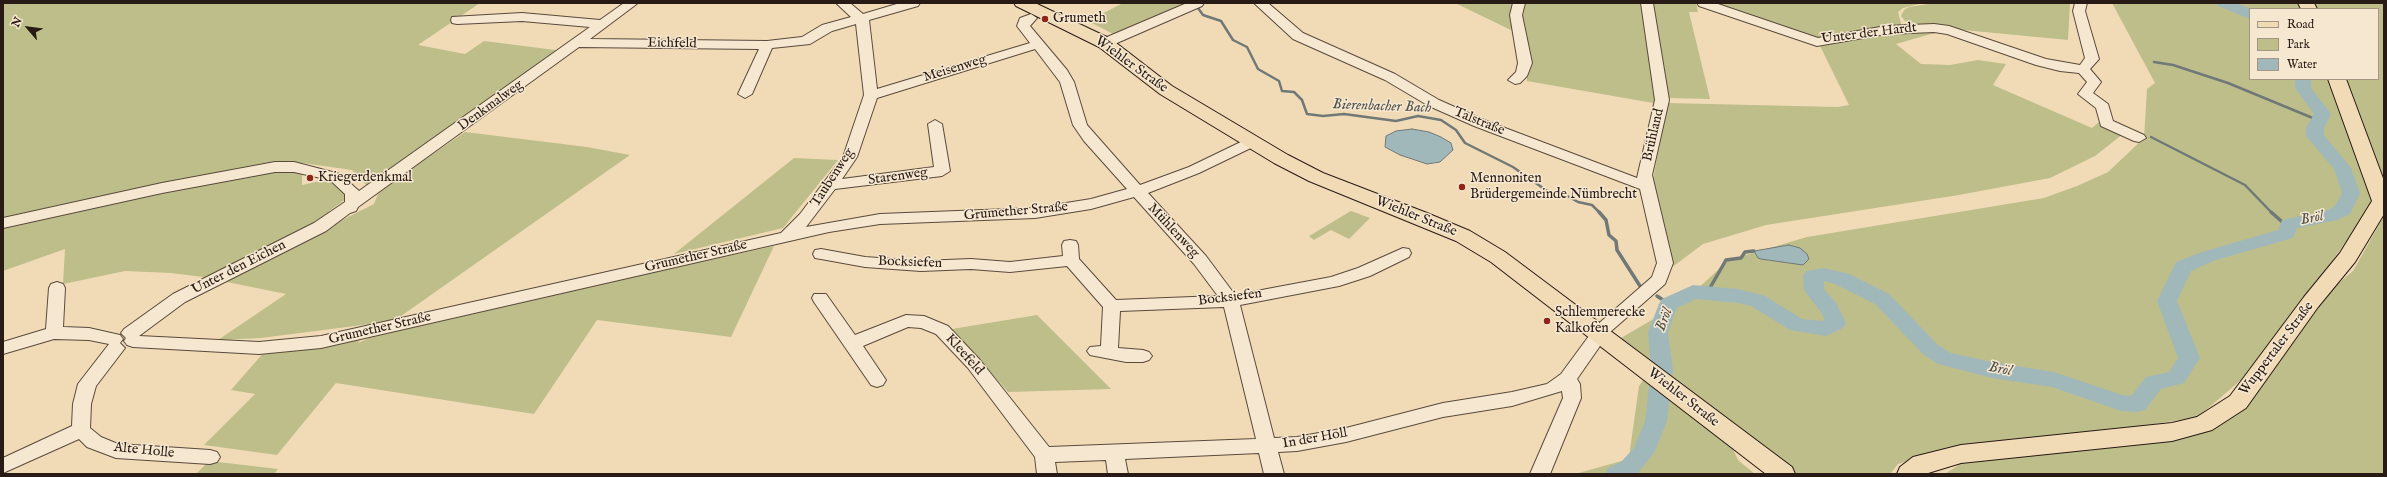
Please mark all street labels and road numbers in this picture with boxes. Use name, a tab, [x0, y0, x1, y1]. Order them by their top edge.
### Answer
street label: Unter der Hardt	[1820, 20, 1918, 48]
street label: Wiehler Straße	[1091, 33, 1171, 97]
street label: Eichfeld	[647, 35, 697, 53]
street label: Meisenweg	[921, 51, 989, 87]
street label: Denkmalweg	[455, 77, 527, 135]
street label: Talstraße	[1451, 104, 1507, 140]
street label: Brühland	[1640, 107, 1668, 163]
street label: Taubenweg	[808, 145, 858, 211]
street label: Starenweg	[867, 165, 929, 189]
street label: Wiehler Straße	[1373, 193, 1459, 241]
street label: Grumether Straße	[963, 199, 1069, 225]
street label: Mühlenweg	[1144, 200, 1202, 262]
street label: Unter den Eichen	[189, 237, 289, 299]
street label: Grumether Straße	[643, 237, 749, 277]
street label: Bocksiefen	[878, 253, 942, 273]
street label: Bocksiefen	[1197, 286, 1263, 310]
street label: Wuppertaler Straße	[2236, 299, 2318, 399]
street label: Grumether Straße	[327, 309, 433, 349]
street label: Kleefeld	[941, 331, 987, 379]
street label: Wiehler Straße	[1644, 365, 1722, 431]
street label: In der Holl	[1281, 425, 1349, 453]
street label: Alte Holle	[113, 439, 175, 463]

